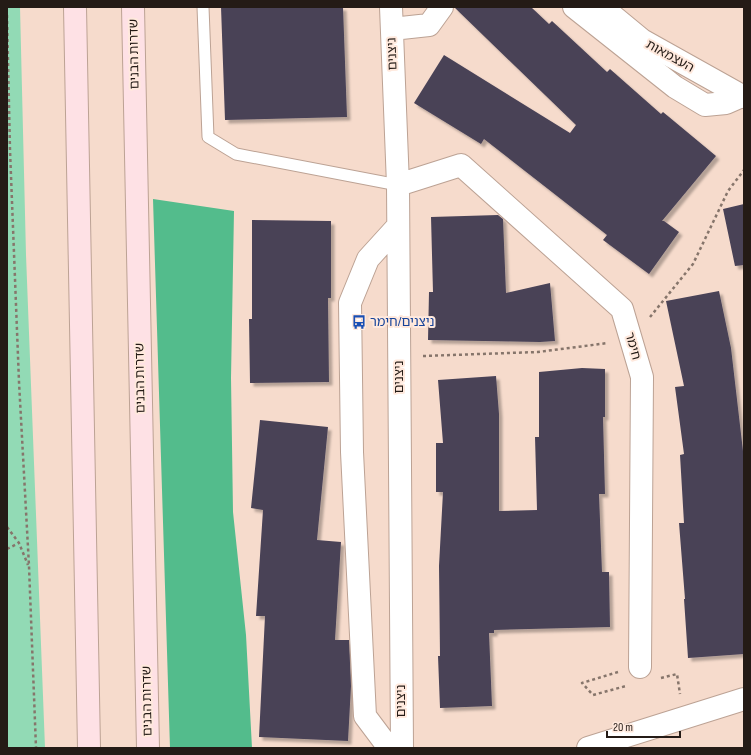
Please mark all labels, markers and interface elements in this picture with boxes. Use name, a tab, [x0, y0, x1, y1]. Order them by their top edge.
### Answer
street label: שדרות הבנים	[125, 19, 143, 89]
street label: העצמאות	[643, 36, 697, 76]
street label: ניצנים	[383, 37, 401, 71]
bus stop icon: ניצנים/חימר	[351, 314, 367, 330]
place label: ניצנים/חימר	[370, 314, 434, 330]
street label: חימר	[621, 330, 645, 362]
street label: שדרות הבנים	[131, 343, 149, 413]
street label: ניצנים	[391, 361, 407, 393]
street label: שדרות הבנים	[138, 666, 156, 736]
street label: ניצנים	[393, 685, 409, 717]
scale bar	[607, 713, 680, 739]
text: 20 m	[613, 720, 633, 735]

